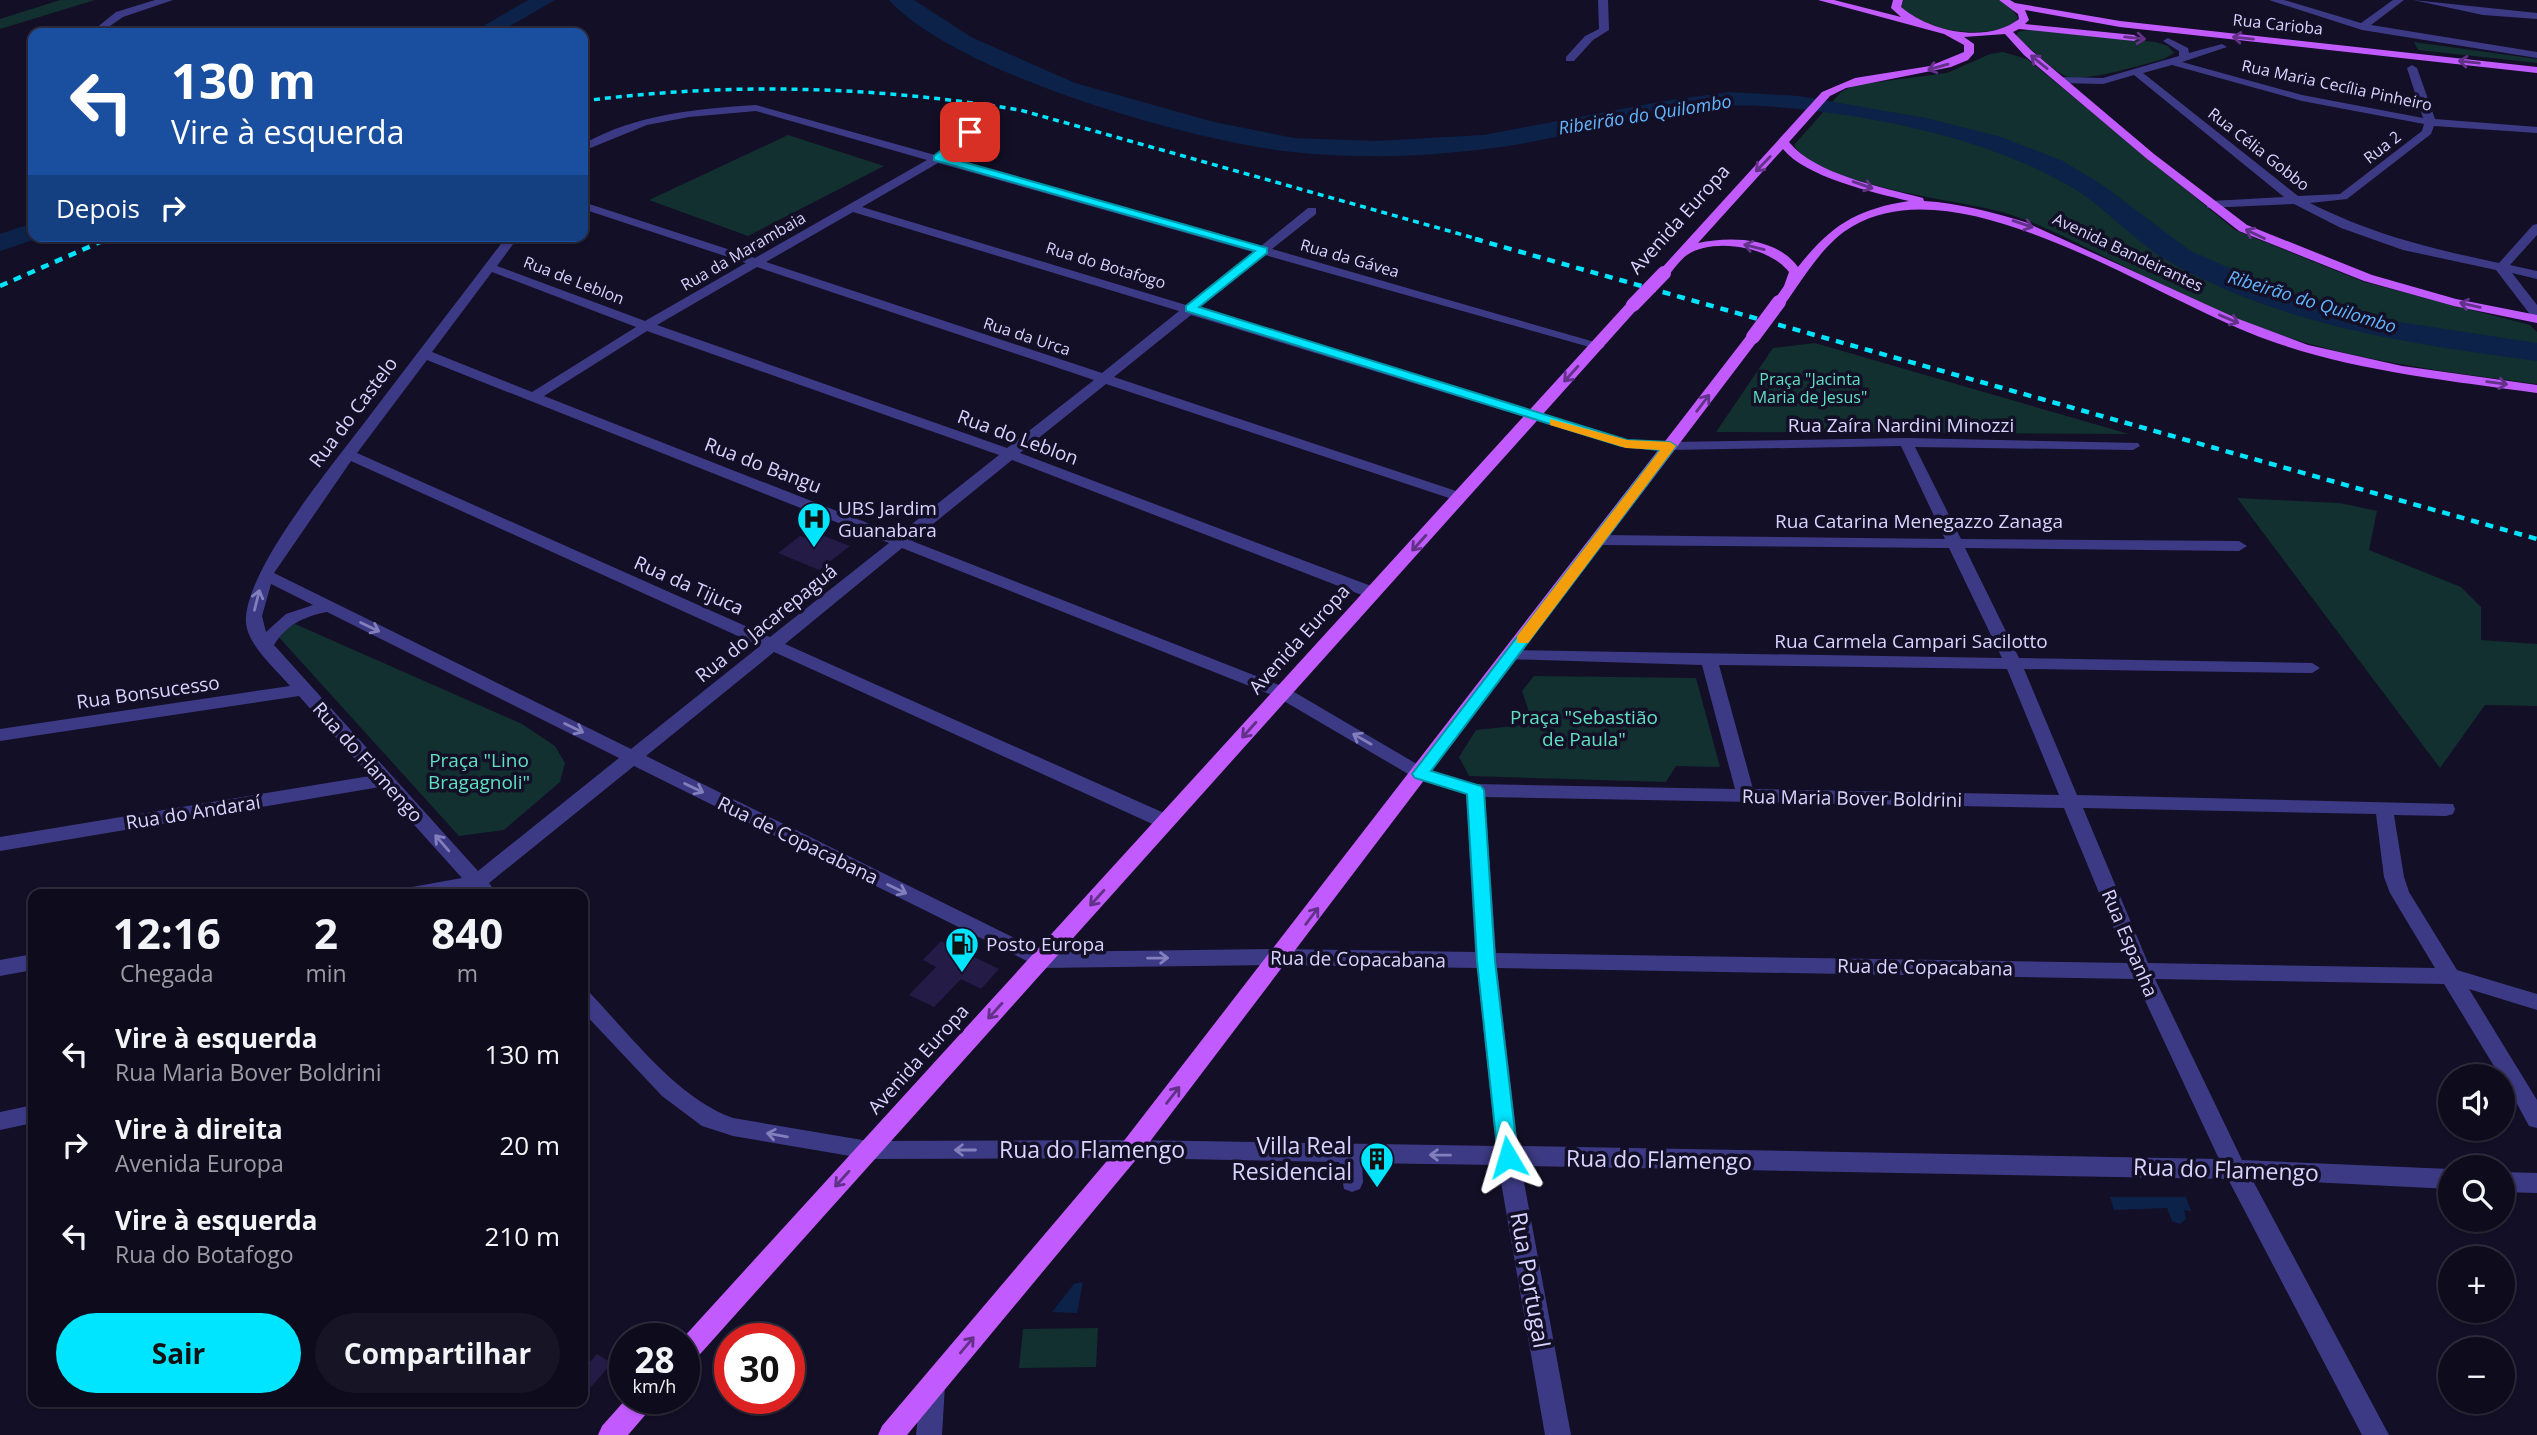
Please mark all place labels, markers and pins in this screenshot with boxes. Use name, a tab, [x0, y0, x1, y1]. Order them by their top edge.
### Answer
pin	[940, 102, 1000, 162]
place label: UBS Jardim Guanabara	[838, 495, 937, 543]
hospital icon: UBS Jardim Guanabara	[795, 500, 833, 549]
fuel station icon: Posto Europa	[943, 925, 981, 974]
place label: Posto Europa	[986, 931, 1105, 957]
place label: Villa Real Residencial	[1232, 1129, 1352, 1187]
building icon: Villa Real Residencial	[1358, 1140, 1396, 1189]

